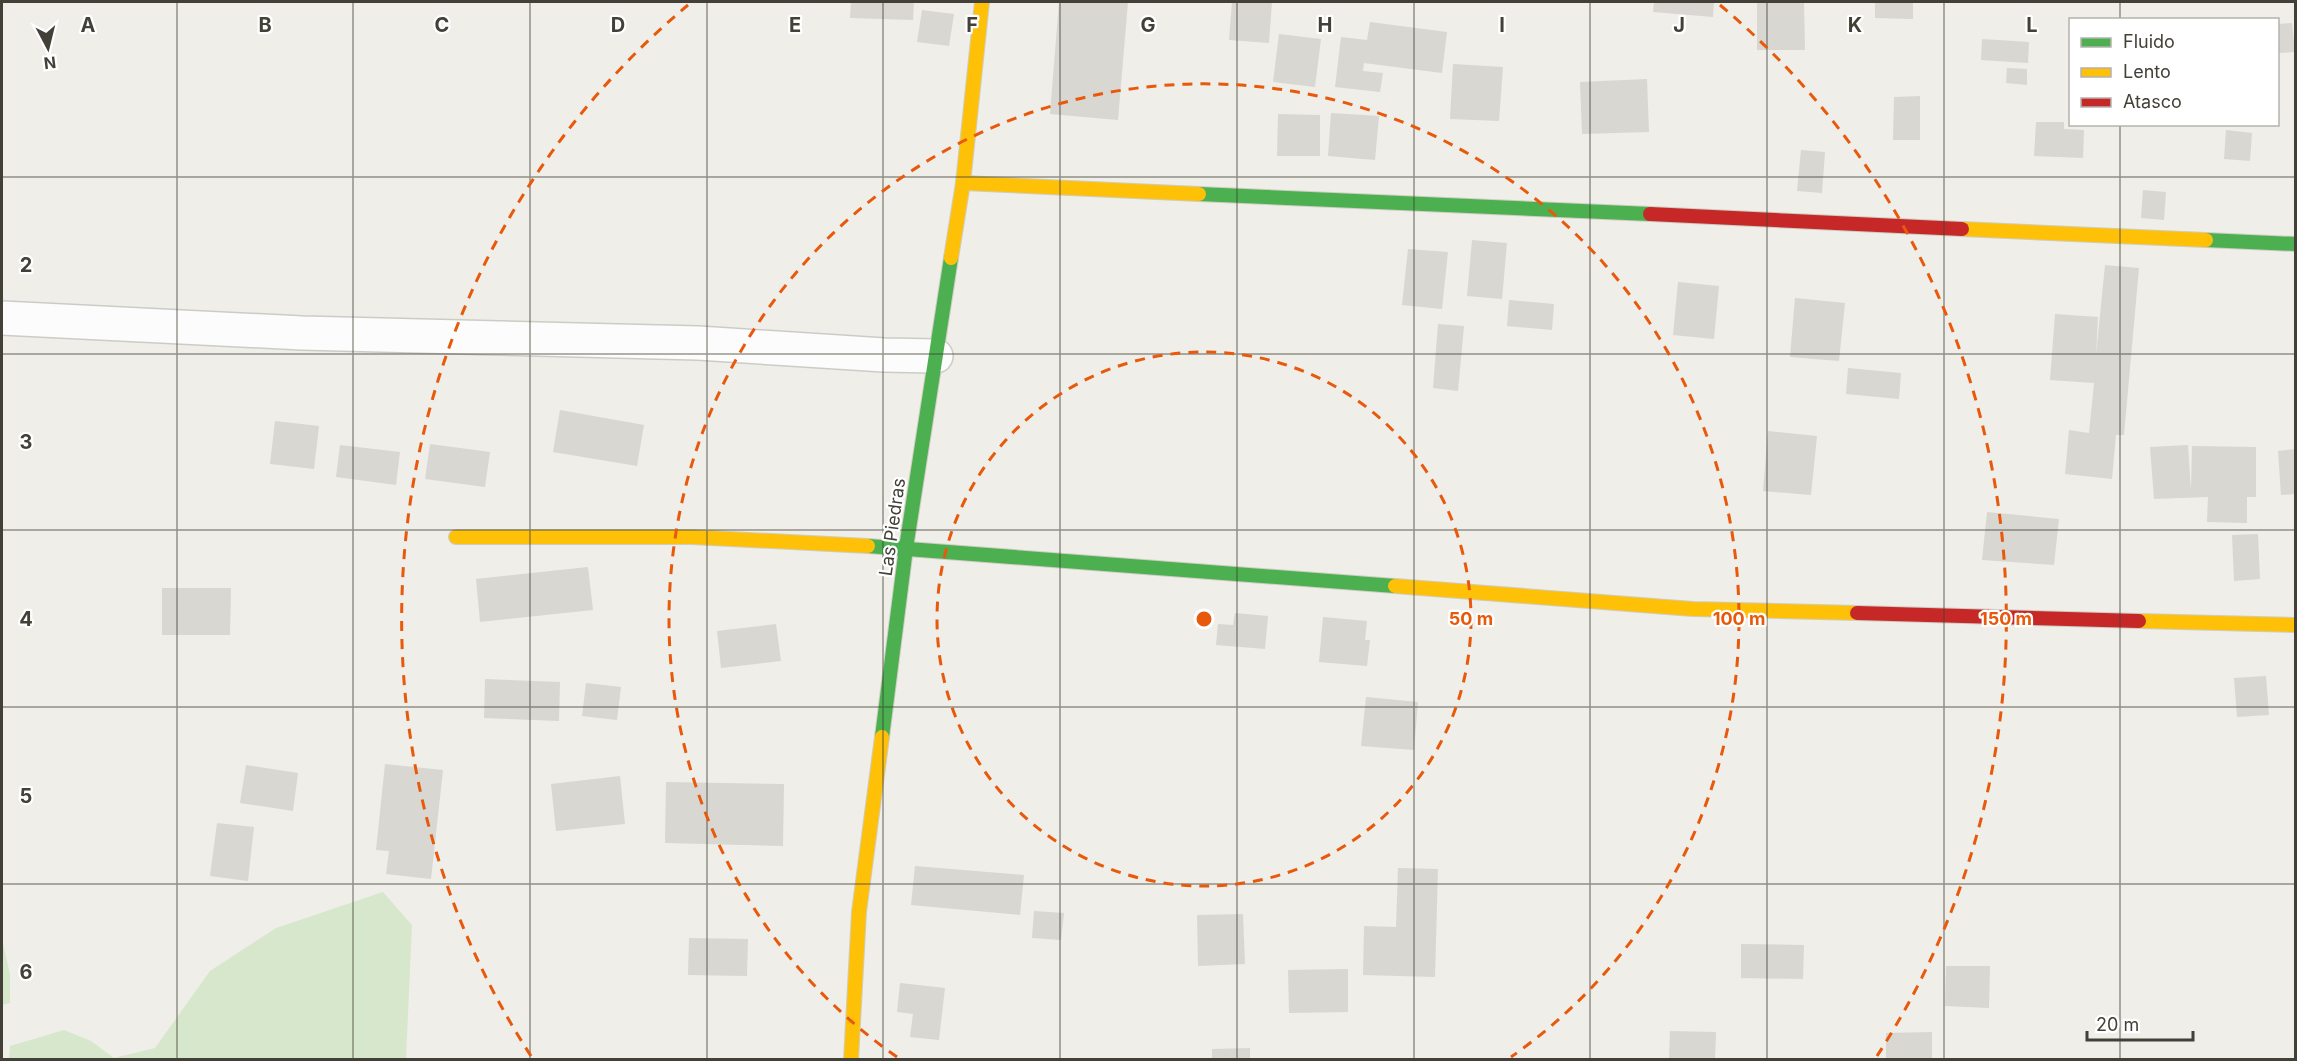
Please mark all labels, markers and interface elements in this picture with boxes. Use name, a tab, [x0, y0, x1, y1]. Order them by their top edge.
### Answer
text: A	[81, 13, 96, 37]
text: B	[258, 13, 272, 37]
text: C	[435, 13, 449, 37]
text: D	[611, 13, 625, 37]
text: E	[789, 13, 801, 37]
text: F	[966, 13, 978, 37]
text: G	[1140, 13, 1156, 37]
text: H	[1318, 13, 1332, 37]
text: I	[1499, 13, 1505, 37]
text: J	[1673, 13, 1685, 37]
text: K	[1848, 13, 1862, 37]
text: L	[2026, 13, 2038, 37]
north arrow	[18, 18, 78, 78]
legend	[2069, 18, 2279, 126]
text: Fluido	[2123, 31, 2175, 52]
text: N	[43, 52, 57, 74]
text: Lento	[2123, 61, 2171, 82]
text: Atasco	[2123, 91, 2182, 112]
text: 2	[20, 253, 32, 277]
text: 3	[20, 430, 32, 454]
street label: Las Piedras	[875, 477, 909, 577]
text: 4	[19, 607, 33, 631]
text: 50 m	[1449, 608, 1493, 629]
text: 100 m	[1713, 608, 1765, 629]
text: 150 m	[1980, 608, 2032, 629]
centre of rings	[1194, 609, 1214, 629]
text: 5	[20, 784, 32, 808]
text: 6	[20, 960, 33, 984]
scale bar	[2087, 1004, 2194, 1042]
text: 20 m	[2096, 1014, 2139, 1035]

